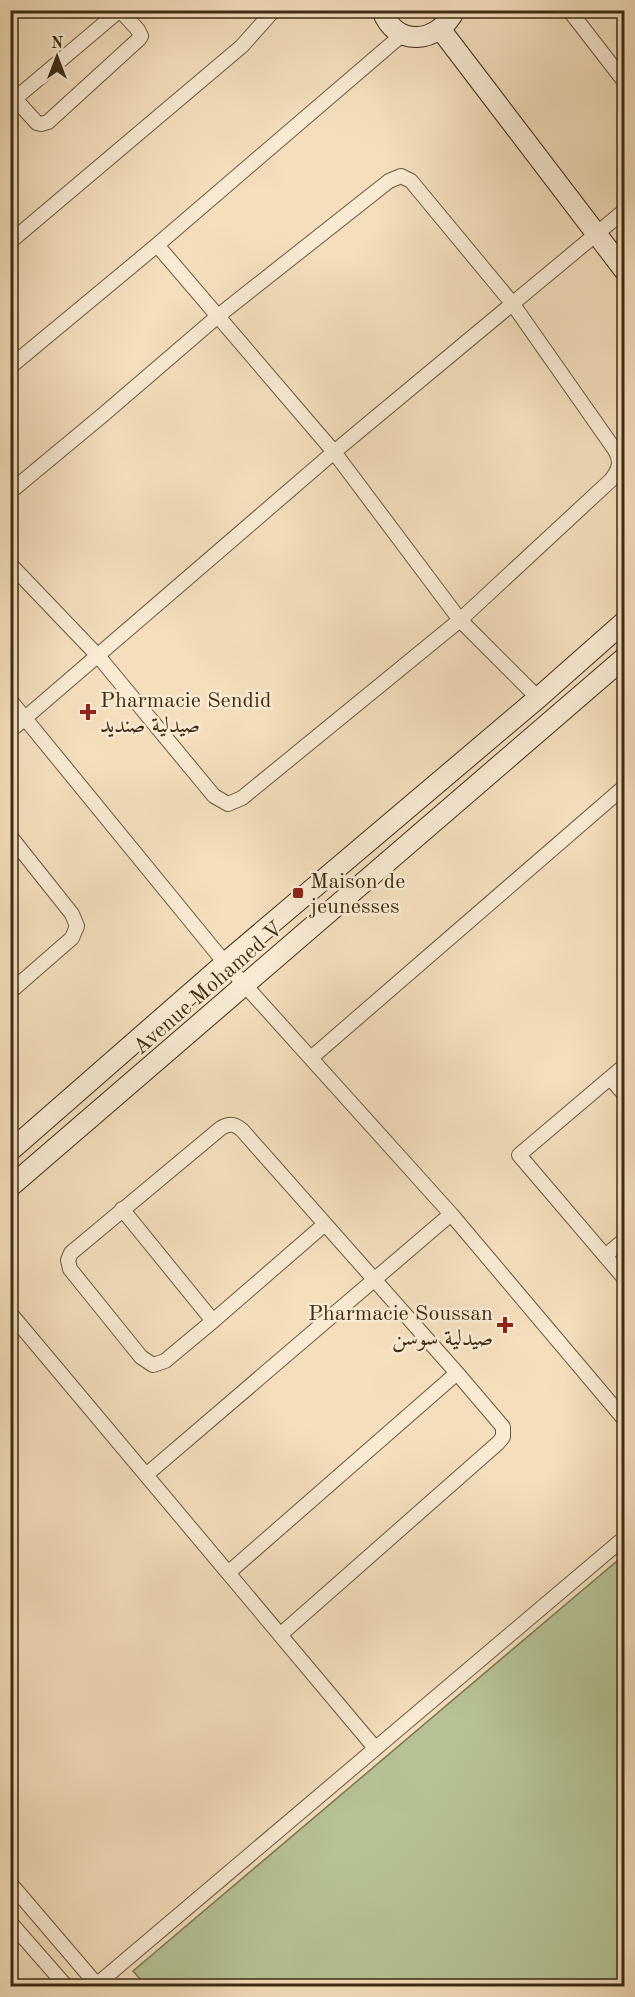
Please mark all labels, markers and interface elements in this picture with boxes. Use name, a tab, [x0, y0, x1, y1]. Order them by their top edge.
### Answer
north arrow	[27, 27, 87, 87]
text: N	[51, 36, 64, 52]
place label: Pharmacie Sendid صيدلية صنديد	[100, 690, 272, 738]
marker: Pharmacie Sendid صيدلية صنديد	[81, 705, 95, 719]
place label: Maison de jeunesses	[309, 871, 405, 918]
marker: Maison de jeunesses	[291, 886, 305, 900]
street label: Avenue Mohamed V	[129, 918, 287, 1059]
place label: Pharmacie Soussan صيدلية سوسن	[308, 1303, 493, 1353]
marker: Pharmacie Soussan صيدلية سوسن	[498, 1318, 512, 1332]

